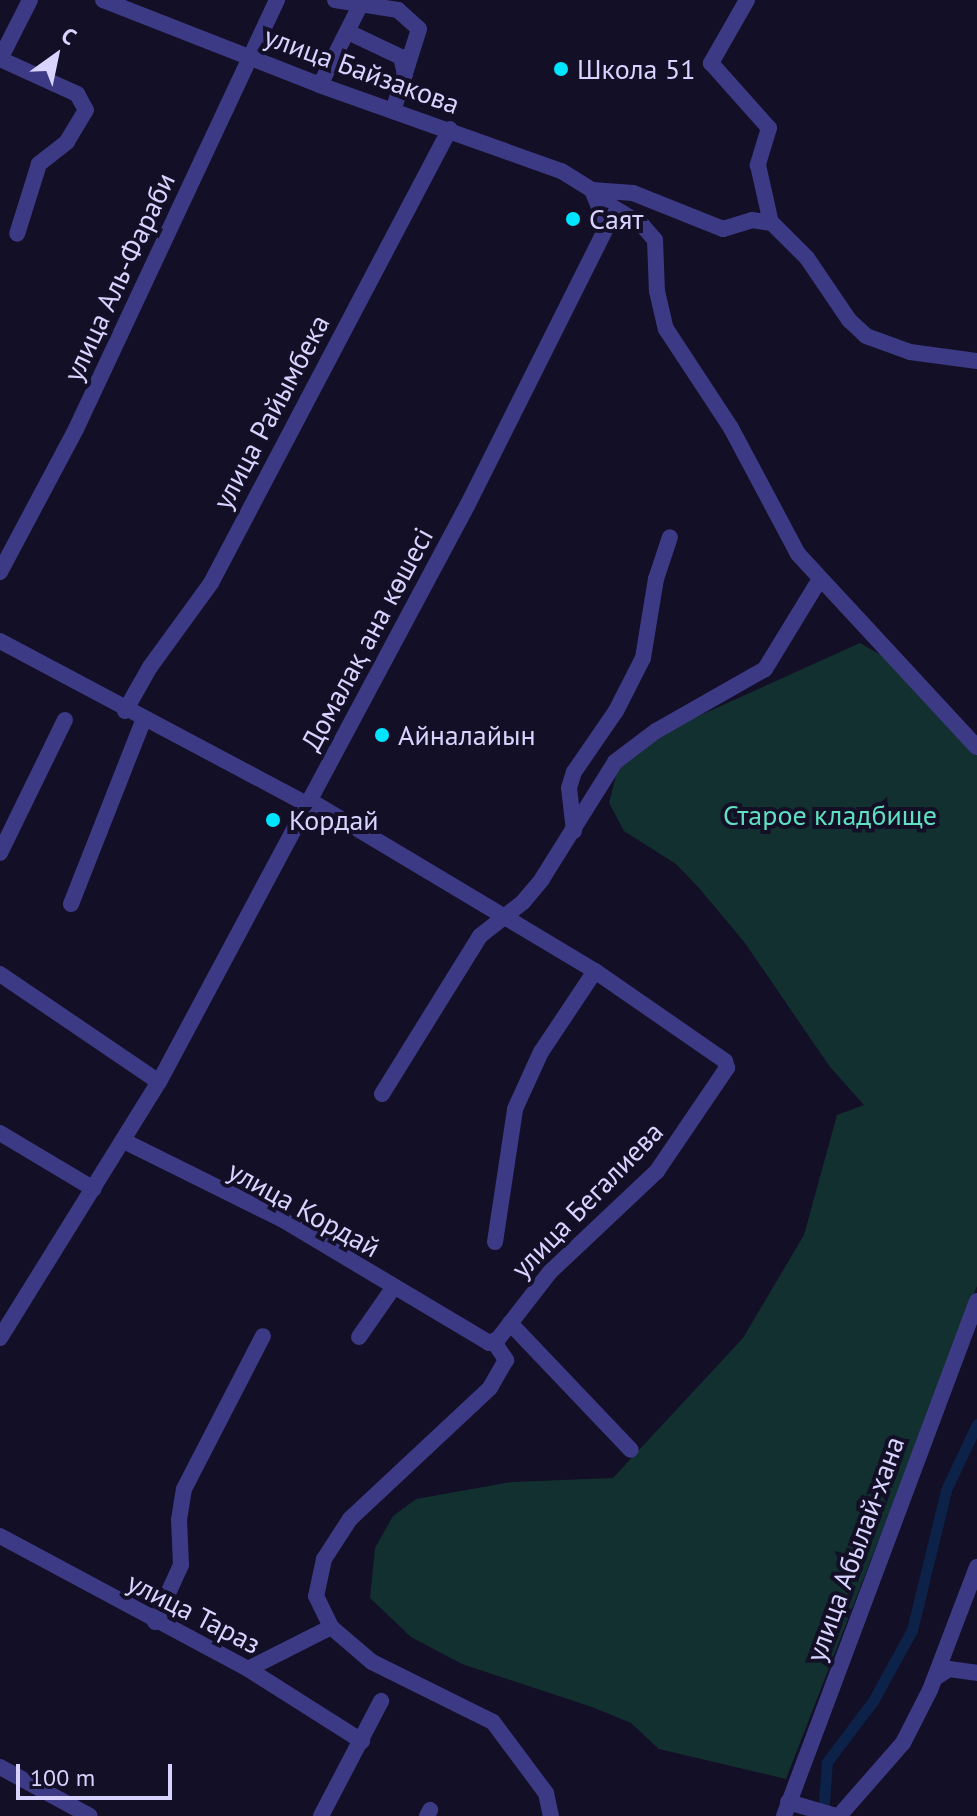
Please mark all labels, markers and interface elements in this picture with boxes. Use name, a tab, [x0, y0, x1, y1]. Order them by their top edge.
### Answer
north arrow	[16, 16, 96, 96]
street label: улица Байзакова	[260, 19, 464, 121]
text: С	[56, 21, 82, 51]
place label: Школа 51	[577, 52, 695, 86]
marker: Школа 51	[552, 60, 570, 78]
street label: улица Аль-Фараби	[56, 167, 182, 387]
place label: Саят	[589, 202, 643, 236]
marker: Саят	[564, 210, 582, 228]
street label: улица Райымбека	[206, 309, 336, 515]
street label: Домалақ ана көшесі	[294, 522, 440, 756]
place label: Айналайын	[398, 718, 536, 752]
marker: Айналайын	[373, 726, 391, 744]
park label: Старое кладбище	[723, 798, 937, 832]
place label: Кордай	[289, 803, 379, 837]
marker: Кордай	[264, 811, 282, 829]
street label: улица Бегалиева	[504, 1115, 670, 1285]
street label: улица Кордай	[222, 1154, 386, 1264]
street label: улица Абылай-хана	[799, 1431, 911, 1667]
street label: улица Тараз	[121, 1565, 267, 1661]
scale bar	[20, 1748, 176, 1798]
text: 100 m	[30, 1762, 95, 1793]

